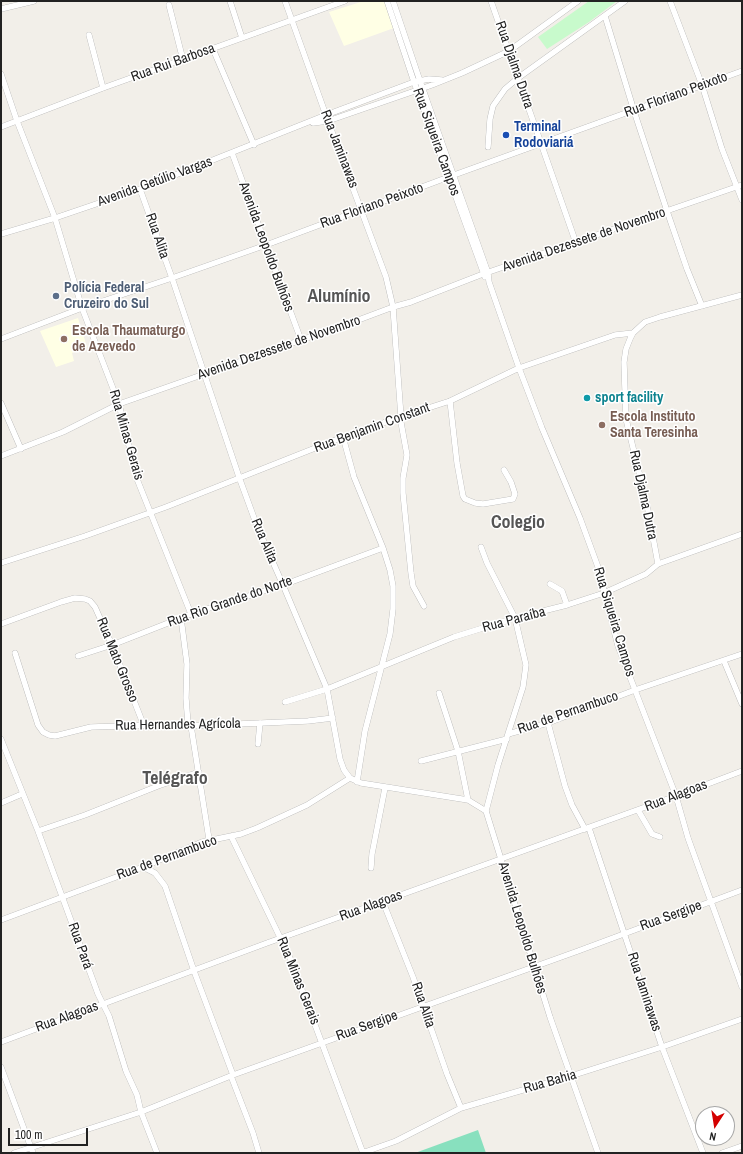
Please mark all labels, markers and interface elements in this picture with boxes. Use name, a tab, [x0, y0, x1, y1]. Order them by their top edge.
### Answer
street label: Rua Djalma Dutra	[491, 19, 537, 111]
street label: Rua Rui Barbosa	[129, 40, 217, 86]
street label: Rua Floriano Peixoto	[622, 69, 730, 121]
street label: Rua Siqueira Campos	[409, 86, 463, 198]
street label: Rua Jaminawas	[316, 108, 362, 190]
place label: Terminal Rodoviariá	[514, 119, 573, 152]
marker: Terminal Rodoviariá	[501, 130, 511, 140]
street label: Avenida Getúlio Vargas	[95, 153, 215, 211]
street label: Avenida Leopoldo Bulhões	[235, 180, 297, 314]
street label: Rua Floriano Peixoto	[318, 180, 426, 232]
street label: Avenida Dezessete de Novembro	[500, 204, 668, 276]
street label: Rua Alita	[141, 211, 173, 261]
place label: Polícia Federal Cruzeiro do Sul	[64, 280, 149, 312]
district label: Alumínio	[307, 286, 371, 308]
marker: Polícia Federal Cruzeiro do Sul	[51, 291, 61, 301]
street label: Avenida Dezessete de Novembro	[195, 312, 363, 384]
place label: Escola Thaumaturgo de Azevedo	[72, 323, 186, 356]
marker: Escola Thaumaturgo de Azevedo	[59, 334, 69, 344]
street label: Rua Minas Gerais	[105, 388, 147, 482]
place label: sport facility	[595, 390, 663, 406]
marker: sport facility	[582, 393, 592, 403]
street label: Rua Benjamin Constant	[312, 399, 432, 457]
place label: Escola Instituto Santa Teresinha	[610, 409, 698, 442]
marker: Escola Instituto Santa Teresinha	[597, 420, 607, 430]
street label: Rua Djalma Dutra	[625, 449, 661, 541]
district label: Colegio	[491, 512, 545, 534]
street label: Rua Alita	[247, 516, 281, 566]
street label: Rua Siqueira Campos	[589, 565, 639, 679]
street label: Rua Rio Grande do Norte	[165, 573, 295, 631]
street label: Rua Paraíba	[481, 604, 547, 636]
street label: Rua Mato Grosso	[92, 615, 142, 705]
street label: Rua de Pernambuco	[515, 688, 621, 738]
street label: Rua Hernandes Agrícola	[115, 716, 241, 734]
district label: Telégrafo	[142, 768, 208, 790]
street label: Rua Alagoas	[642, 776, 710, 816]
street label: Rua de Pernambuco	[115, 832, 219, 884]
street label: Avenida Leopoldo Bulhões	[494, 860, 550, 996]
street label: Rua Alagoas	[337, 887, 405, 925]
street label: Rua Sergipe	[638, 897, 704, 935]
street label: Rua Pará	[64, 920, 96, 972]
street label: Rua Minas Gerais	[273, 935, 323, 1027]
street label: Rua Jaminawas	[623, 950, 665, 1034]
street label: Rua Alita	[407, 980, 439, 1030]
street label: Rua Alagoas	[33, 998, 101, 1036]
street label: Rua Sergipe	[334, 1007, 400, 1045]
street label: Rua Bahia	[522, 1066, 578, 1098]
north arrow	[695, 1106, 735, 1146]
scale bar	[10, 1120, 90, 1146]
text: 100 m	[15, 1127, 42, 1143]
text: N	[708, 1129, 717, 1144]

